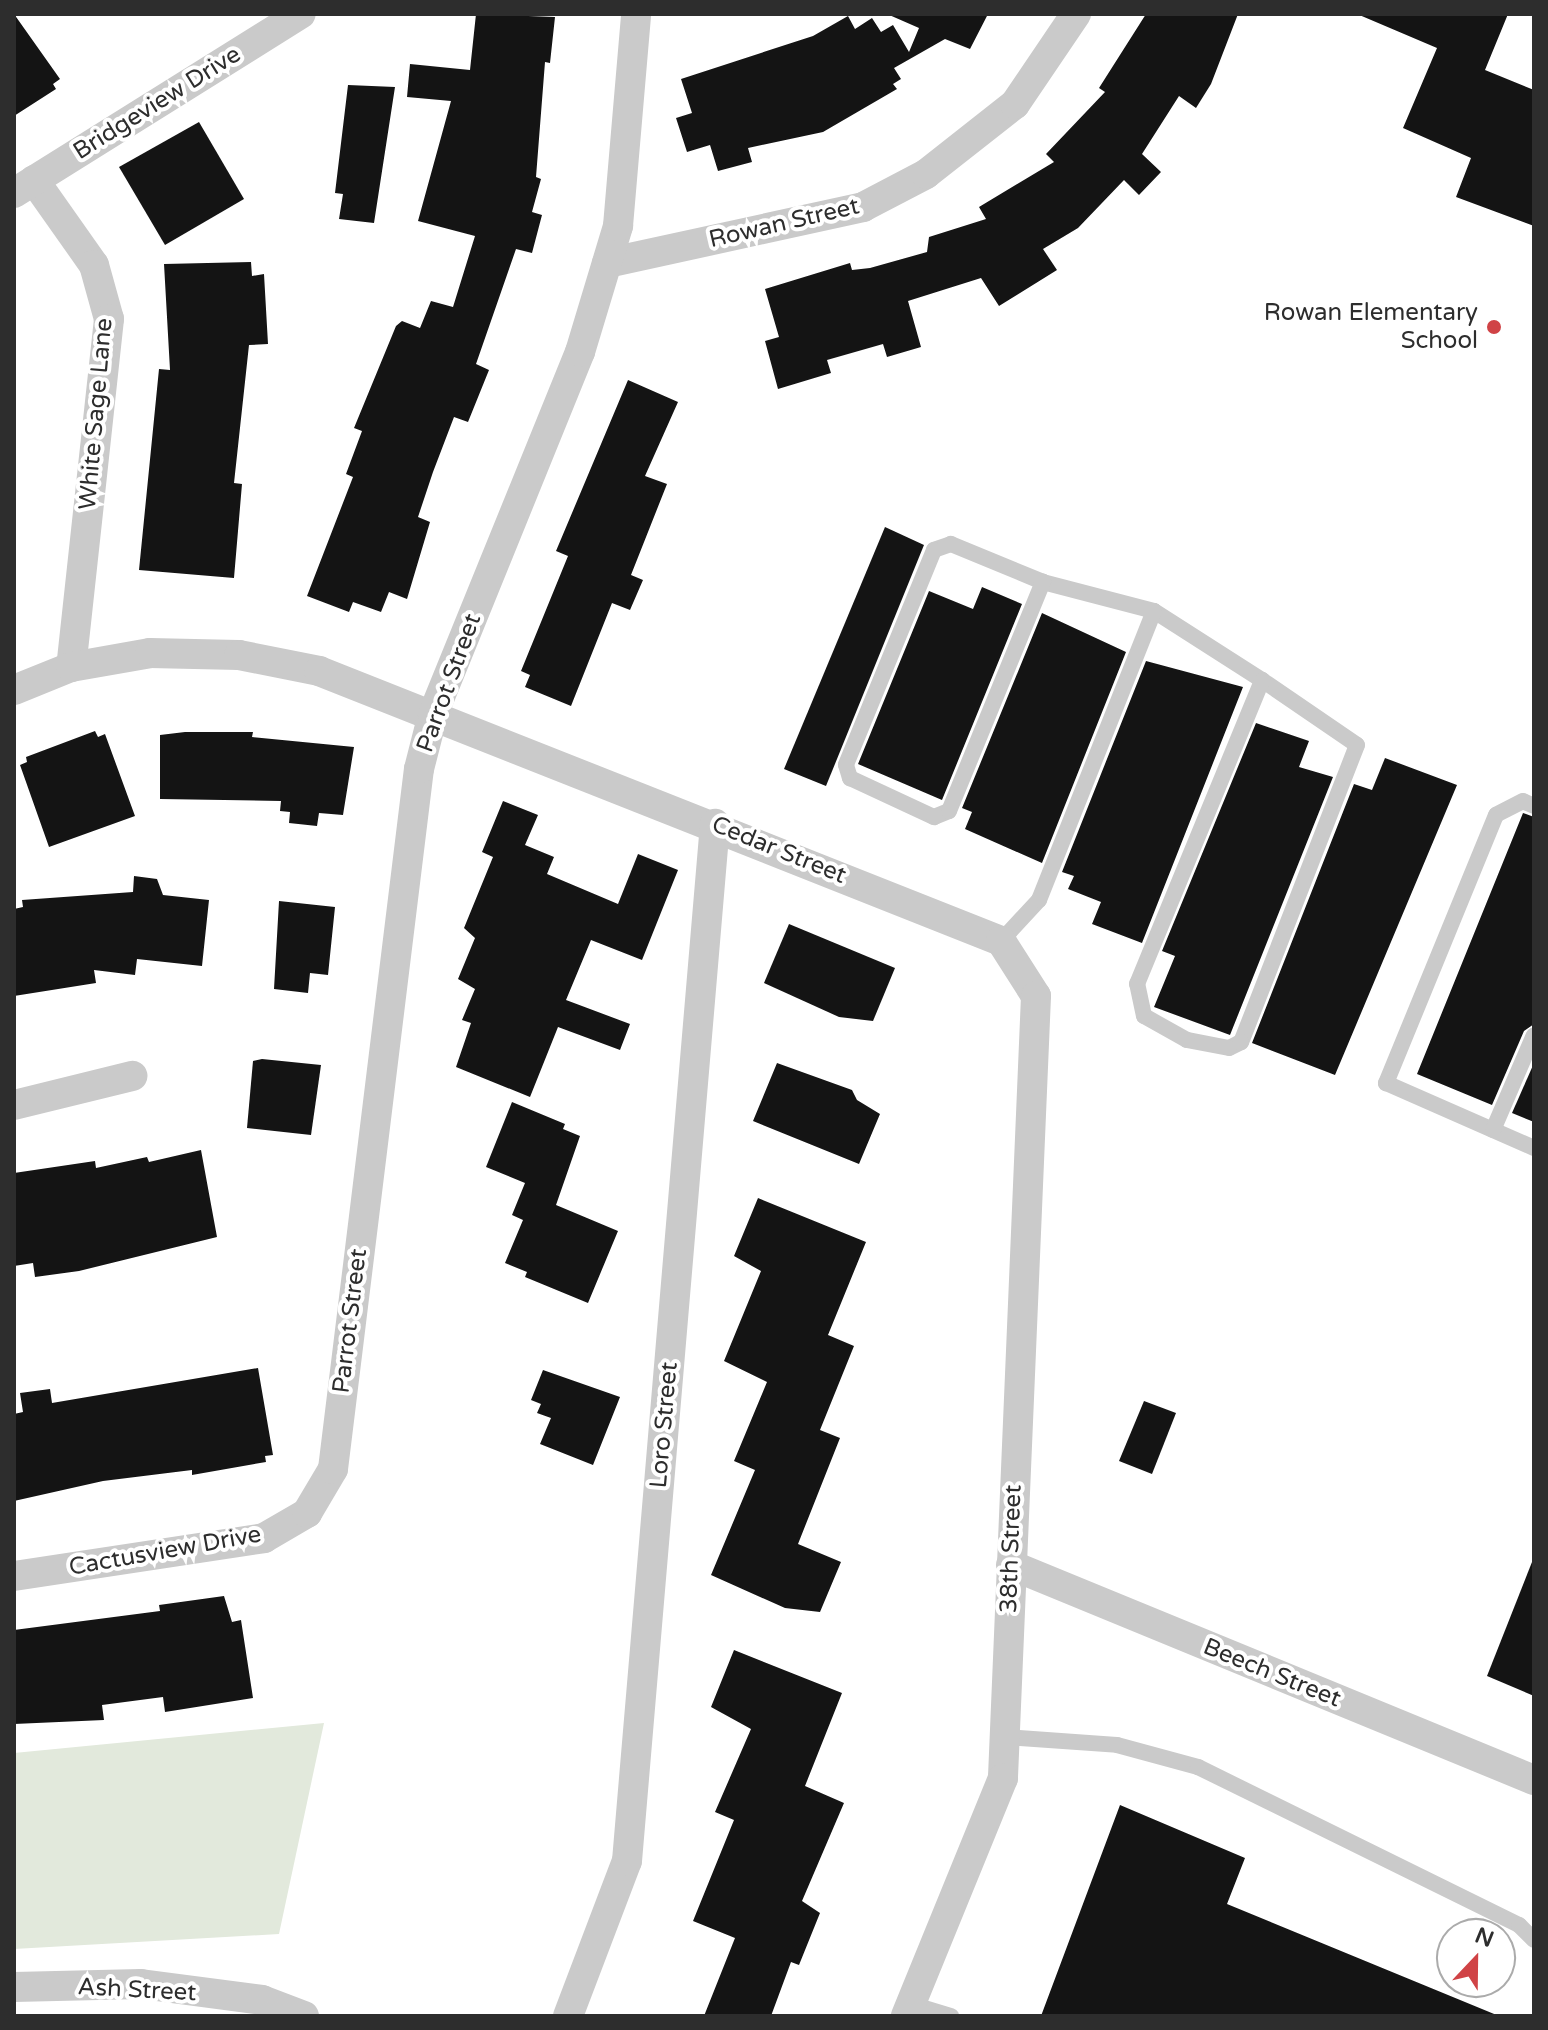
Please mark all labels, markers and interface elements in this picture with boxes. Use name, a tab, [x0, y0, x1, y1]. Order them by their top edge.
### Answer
street label: Bridgeview Drive	[68, 40, 246, 166]
street label: Rowan Street	[706, 192, 862, 254]
place label: Rowan Elementary School	[1264, 299, 1478, 355]
street label: White Sage Lane	[73, 317, 119, 511]
marker: Rowan Elementary School	[1485, 318, 1503, 336]
street label: Parrot Street	[411, 610, 487, 756]
street label: Cedar Street	[708, 810, 850, 890]
street label: Parrot Street	[327, 1247, 373, 1395]
street label: Loro Street	[644, 1361, 684, 1489]
street label: 38th Street	[994, 1484, 1028, 1614]
street label: Cactusview Drive	[67, 1520, 263, 1582]
street label: Beech Street	[1199, 1632, 1345, 1714]
north arrow	[1436, 1918, 1516, 1998]
text: N	[1471, 1922, 1497, 1953]
street label: Ash Street	[77, 1973, 197, 2007]

